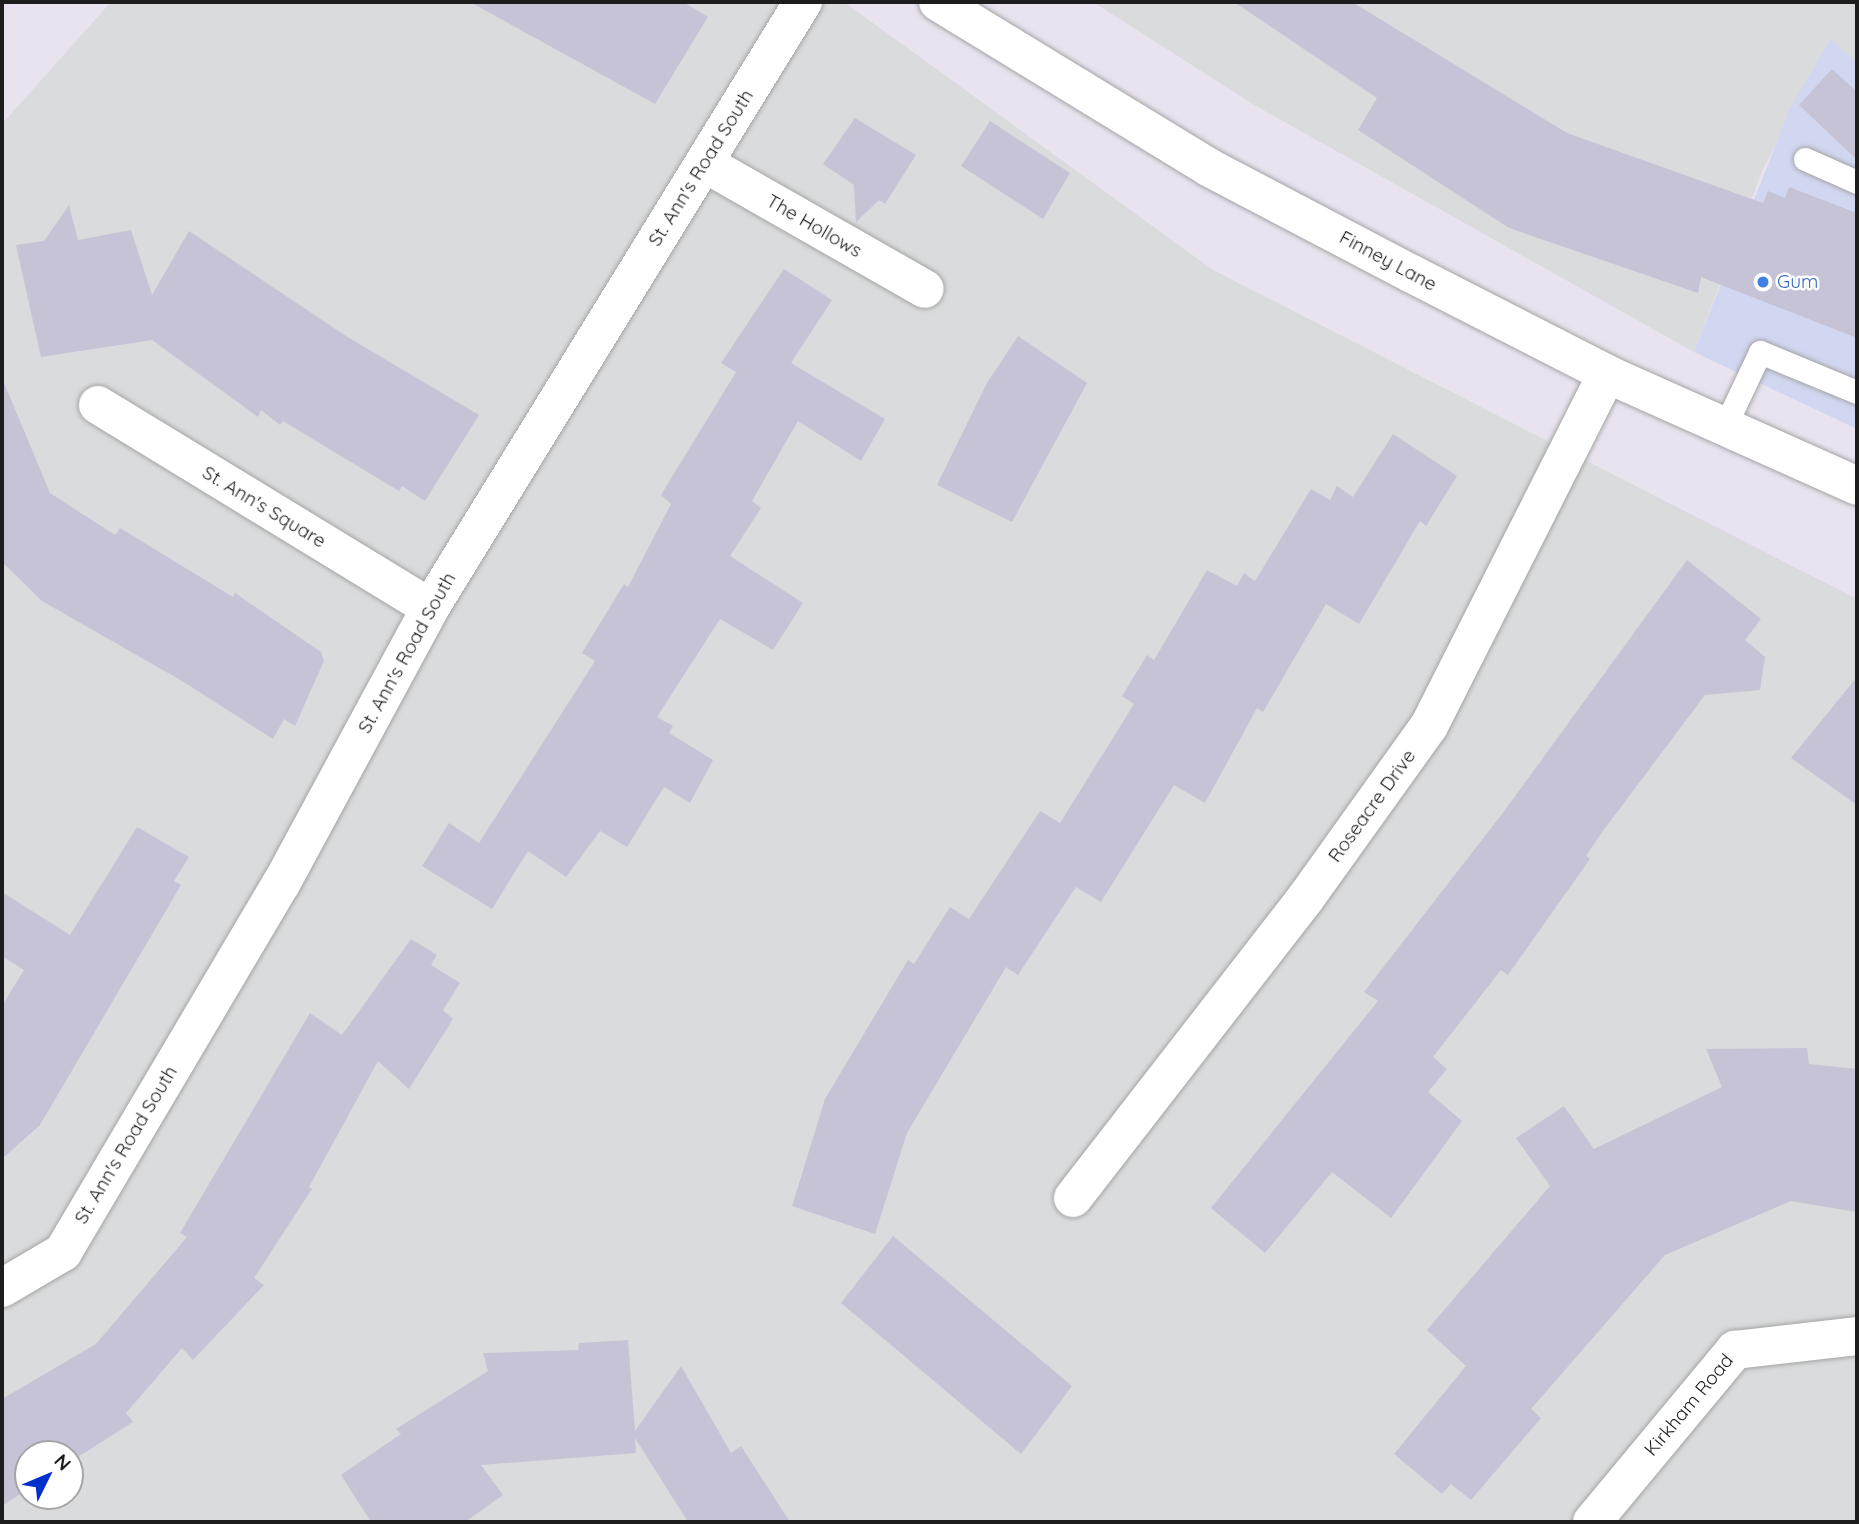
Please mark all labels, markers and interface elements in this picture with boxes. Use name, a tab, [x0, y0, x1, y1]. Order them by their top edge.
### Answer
street label: St. Ann's Road South	[644, 86, 758, 250]
street label: The Hollows	[762, 190, 866, 262]
street label: Finney Lane	[1336, 226, 1440, 296]
place label: Gum	[1777, 271, 1818, 293]
marker: Gum	[1755, 274, 1771, 290]
street label: St. Ann's Square	[198, 461, 330, 553]
street label: St. Ann's Road South	[353, 569, 461, 737]
street label: Roseacre Drive	[1323, 745, 1421, 867]
street label: St. Ann's Road South	[70, 1062, 182, 1228]
street label: Kirkham Road	[1640, 1349, 1738, 1461]
north arrow	[14, 1440, 84, 1510]
text: N	[49, 1449, 76, 1475]

